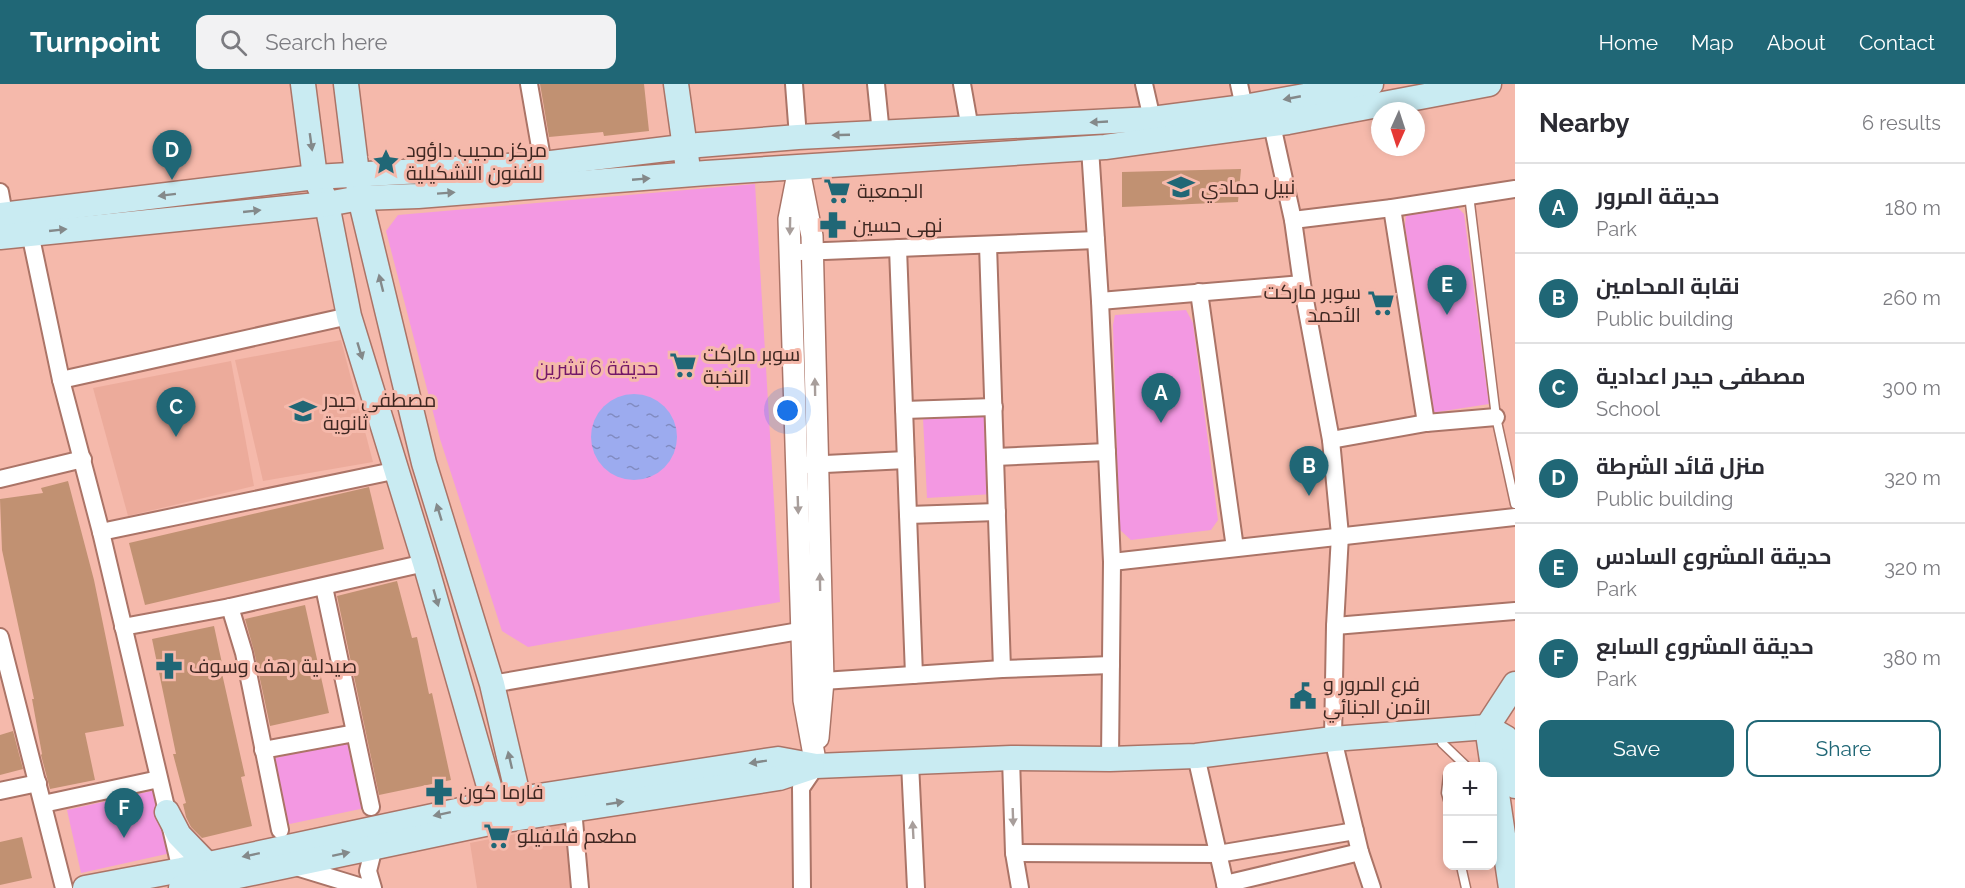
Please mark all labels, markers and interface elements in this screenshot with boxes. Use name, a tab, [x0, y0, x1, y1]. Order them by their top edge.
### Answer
search box	[196, 15, 616, 69]
text: Turnpoint	[30, 26, 160, 59]
icon: search	[217, 26, 250, 59]
text: Search here	[265, 29, 387, 55]
text: Home	[1599, 30, 1658, 55]
text: Map	[1691, 30, 1734, 55]
text: About	[1767, 30, 1826, 55]
text: Contact	[1859, 30, 1935, 55]
one-way arrow	[1283, 94, 1302, 103]
north arrow	[1371, 102, 1425, 156]
text: Nearby	[1539, 108, 1629, 138]
text: 6 results	[1862, 111, 1941, 135]
one-way arrow	[1090, 117, 1109, 127]
pin: D	[152, 130, 192, 180]
one-way arrow	[832, 130, 851, 140]
one-way arrow	[306, 133, 315, 152]
place label: مركز مجيب داؤود للفنون التشكيلية	[406, 138, 547, 186]
place icon: مركز مجيب داؤود للفنون التشكيلية	[371, 147, 401, 177]
school or university icon: نبيل حمادي	[1166, 172, 1196, 202]
one-way arrow	[631, 174, 650, 183]
place label: نبيل حمادي	[1201, 175, 1295, 203]
supermarket icon: الجمعية	[822, 176, 852, 206]
place label: الجمعية	[857, 179, 924, 203]
text: حديقة المرور	[1596, 183, 1719, 209]
one-way arrow	[437, 189, 456, 198]
one-way arrow	[157, 190, 176, 200]
text: A	[1552, 196, 1565, 220]
text: 180 m	[1885, 196, 1941, 220]
one-way arrow	[243, 206, 262, 216]
pharmacy icon: نهى حسين	[818, 210, 848, 240]
place label: نهى حسين	[853, 213, 942, 238]
one-way arrow	[785, 216, 795, 235]
text: Park	[1596, 217, 1637, 241]
one-way arrow	[49, 225, 68, 235]
pin: E	[1428, 266, 1466, 315]
one-way arrow	[375, 273, 385, 292]
text: نقابة المحامين	[1596, 273, 1740, 299]
place label: سوبر ماركت الأحمد	[1264, 280, 1361, 327]
text: B	[1552, 286, 1565, 310]
text: 260 m	[1883, 286, 1941, 310]
supermarket icon: سوبر ماركت الأحمد	[1366, 288, 1396, 318]
text: Public building	[1596, 307, 1733, 331]
one-way arrow	[356, 342, 366, 360]
place label: سوبر ماركت النخبة	[703, 342, 800, 389]
supermarket icon: سوبر ماركت النخبة	[668, 350, 698, 380]
park label: حديقة 6 تشرين	[536, 356, 658, 381]
text: مصطفى حيدر اعدادية	[1596, 363, 1806, 389]
pin: A	[1142, 374, 1180, 423]
text: C	[1552, 376, 1565, 400]
text: 300 m	[1882, 376, 1941, 400]
one-way arrow	[811, 377, 820, 396]
pin: C	[156, 388, 195, 437]
place label: مصطفى حيدر ثانوية	[322, 388, 436, 435]
school or university icon: مصطفى حيدر ثانوية	[288, 396, 318, 426]
your location	[773, 396, 802, 425]
text: School	[1596, 397, 1660, 421]
pin: B	[1290, 446, 1328, 496]
text: منزل قائد الشرطة	[1596, 453, 1765, 479]
text: D	[1551, 466, 1566, 490]
text: 320 m	[1884, 466, 1941, 490]
text: Public building	[1596, 487, 1733, 511]
one-way arrow	[793, 495, 802, 514]
one-way arrow	[434, 503, 443, 521]
text: حديقة المشروع السادس	[1596, 543, 1831, 569]
text: E	[1552, 556, 1565, 580]
text: 320 m	[1884, 556, 1941, 580]
one-way arrow	[815, 572, 825, 591]
text: Park	[1596, 577, 1637, 601]
one-way arrow	[432, 589, 441, 607]
text: حديقة المشروع السابع	[1596, 633, 1814, 659]
text: F	[1553, 646, 1564, 670]
text: 380 m	[1883, 646, 1941, 670]
pharmacy icon: صيدلية رهف وسوف	[154, 651, 184, 681]
place label: صيدلية رهف وسوف	[189, 654, 357, 678]
text: Park	[1596, 667, 1637, 691]
place label: فرع المرور و الأمن الجنائي	[1323, 672, 1431, 723]
public building icon: فرع المرور و الأمن الجنائي	[1288, 681, 1318, 711]
button: Save	[1539, 720, 1734, 777]
button: Share	[1746, 720, 1941, 777]
one-way arrow	[504, 751, 514, 770]
one-way arrow	[749, 758, 768, 767]
map controls	[1443, 762, 1497, 870]
button: +	[1443, 762, 1497, 816]
pharmacy icon: فارما كون	[424, 777, 454, 807]
place label: فارما كون	[459, 780, 544, 805]
pin: F	[104, 788, 144, 838]
one-way arrow	[606, 798, 625, 807]
one-way arrow	[1009, 807, 1018, 826]
one-way arrow	[432, 810, 451, 819]
button: −	[1443, 816, 1497, 870]
one-way arrow	[908, 820, 917, 839]
supermarket icon: مطعم فلافيلو	[482, 821, 512, 851]
place label: مطعم فلافيلو	[517, 824, 637, 850]
one-way arrow	[332, 849, 351, 858]
one-way arrow	[241, 851, 260, 860]

